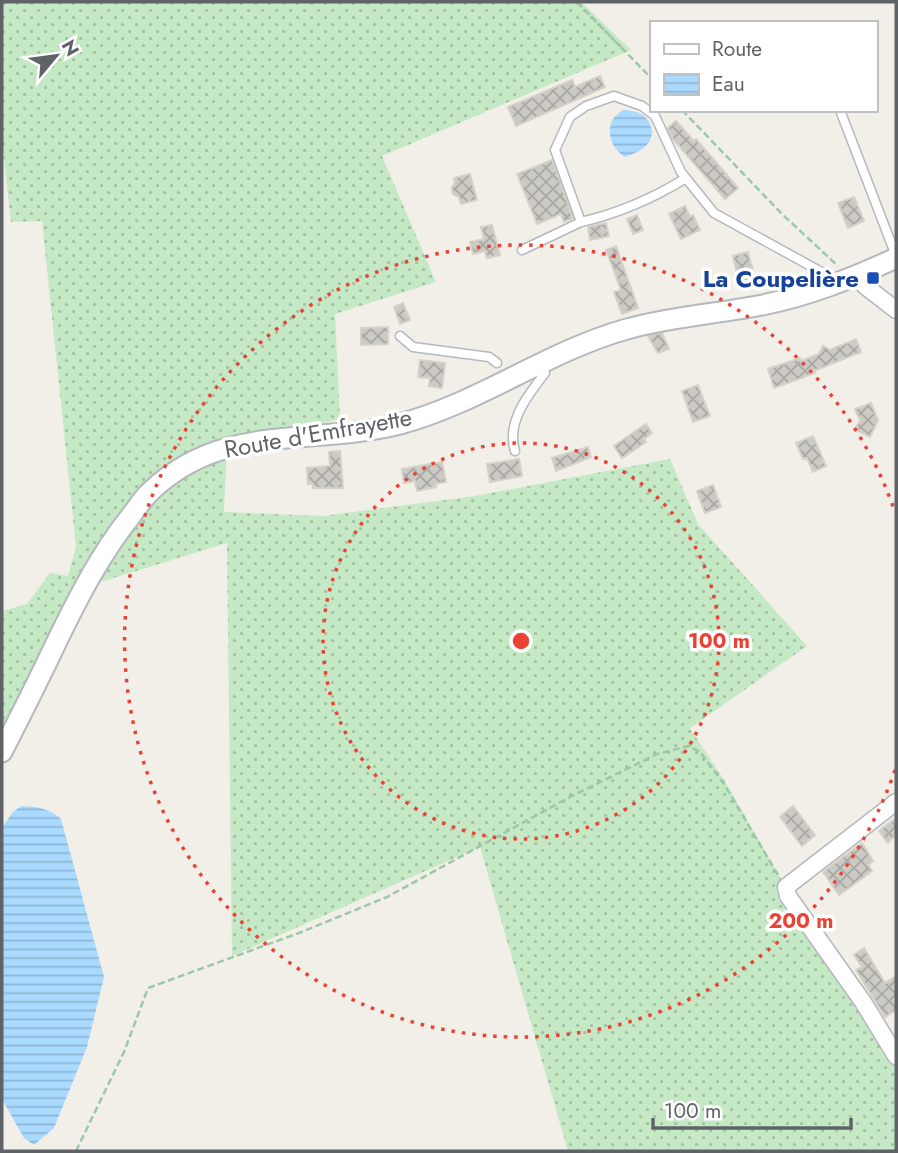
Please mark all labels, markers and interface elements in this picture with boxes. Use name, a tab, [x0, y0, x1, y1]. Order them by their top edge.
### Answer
north arrow	[21, 21, 91, 91]
legend	[650, 21, 877, 112]
text: Route	[712, 34, 762, 64]
text: N	[55, 35, 86, 61]
text: Eau	[712, 69, 745, 99]
place label: La Coupelière	[703, 261, 859, 296]
marker: La Coupelière	[865, 270, 881, 286]
street label: Route d'Emfrayette	[221, 399, 415, 467]
text: 100 m	[688, 626, 750, 656]
centre of rings	[509, 629, 533, 653]
text: 200 m	[768, 906, 834, 936]
scale bar	[653, 1086, 851, 1130]
text: 100 m	[664, 1096, 721, 1126]

